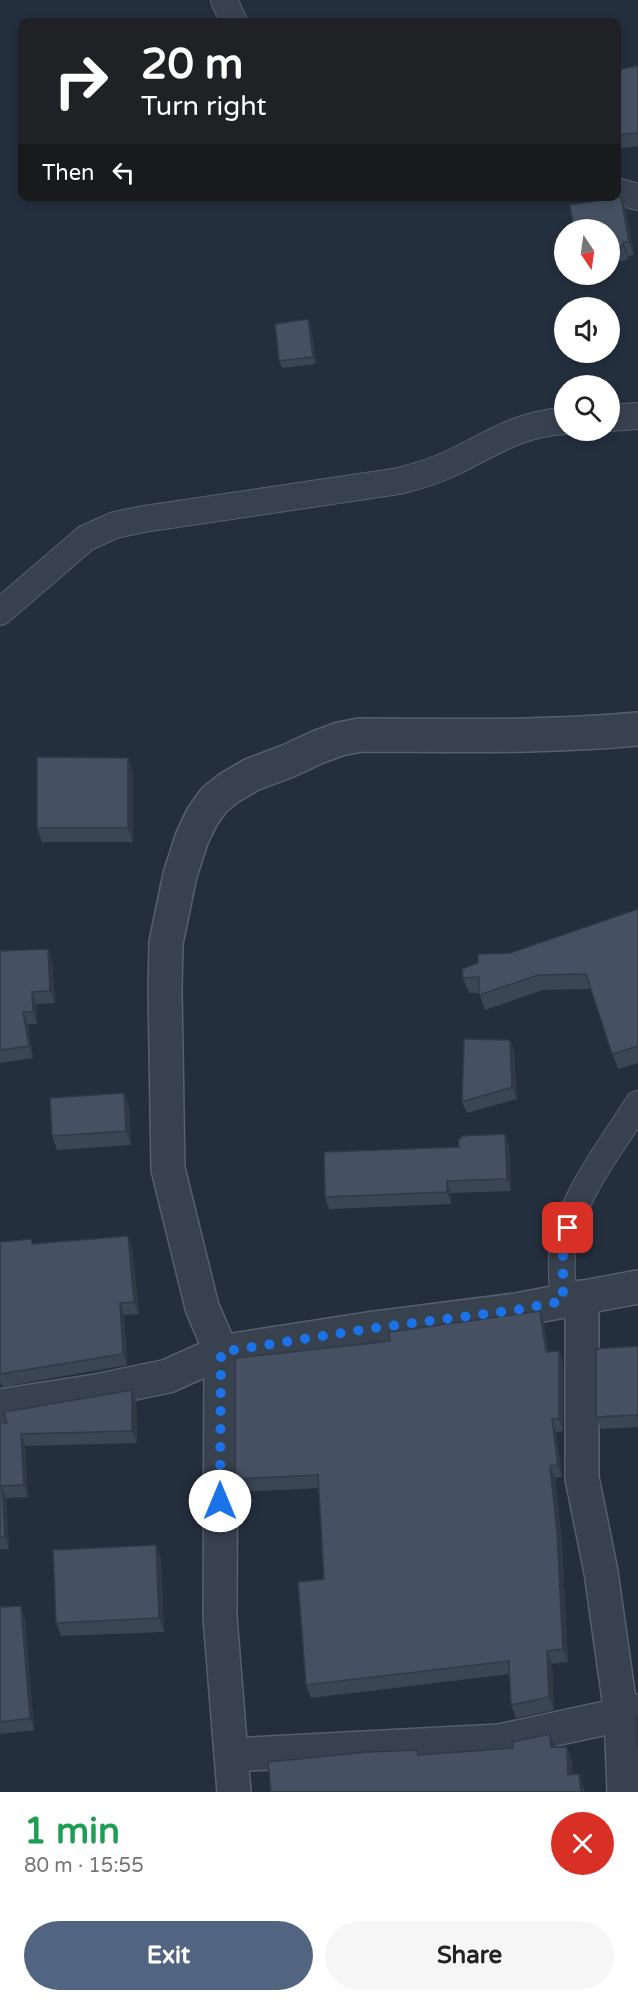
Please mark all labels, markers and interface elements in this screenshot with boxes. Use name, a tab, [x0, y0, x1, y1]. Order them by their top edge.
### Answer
text: 20 m	[141, 39, 243, 90]
icon: right	[42, 42, 120, 120]
text: Turn right	[141, 90, 267, 123]
icon: left	[107, 156, 140, 189]
text: Then	[42, 160, 95, 186]
north arrow	[554, 219, 620, 285]
map controls	[554, 219, 620, 441]
button: sound	[554, 297, 620, 363]
button: search	[554, 375, 620, 441]
pin	[542, 1202, 593, 1253]
icon: arrive	[551, 1211, 584, 1244]
position arrow	[188, 1469, 252, 1533]
text: 1 min	[24, 1810, 120, 1853]
button: close	[551, 1812, 614, 1875]
text: 80 m · 15:55	[24, 1854, 144, 1878]
button: Exit	[24, 1921, 313, 1990]
button: Share	[325, 1921, 614, 1990]

